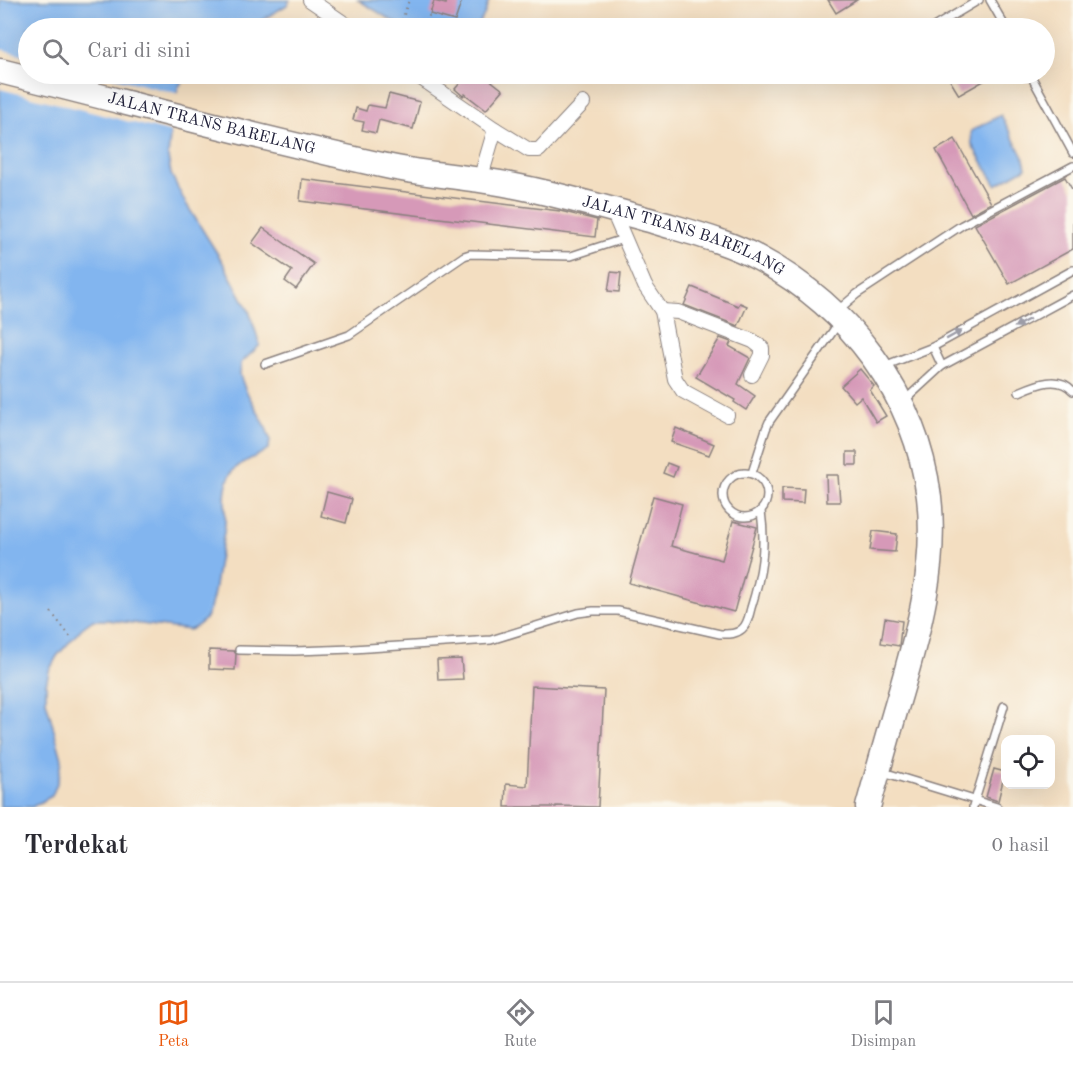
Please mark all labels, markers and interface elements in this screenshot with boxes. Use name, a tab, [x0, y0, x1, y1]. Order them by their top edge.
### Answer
search box	[18, 18, 1055, 84]
icon: search	[39, 35, 72, 68]
text: Cari di sini	[87, 40, 191, 62]
street label: JALAN TRANS BARELANG	[106, 90, 317, 158]
street label: JALAN TRANS BARELANG	[580, 194, 787, 280]
one-way arrow	[1013, 318, 1030, 328]
one-way arrow	[946, 330, 963, 340]
map controls	[1001, 735, 1055, 789]
button: locate	[1001, 735, 1055, 789]
text: Terdekat	[24, 833, 128, 859]
text: 0 hasil	[992, 836, 1049, 856]
tab: Peta	[157, 996, 190, 1052]
tab: Rute	[504, 996, 537, 1052]
tab: Disimpan	[850, 996, 916, 1052]

